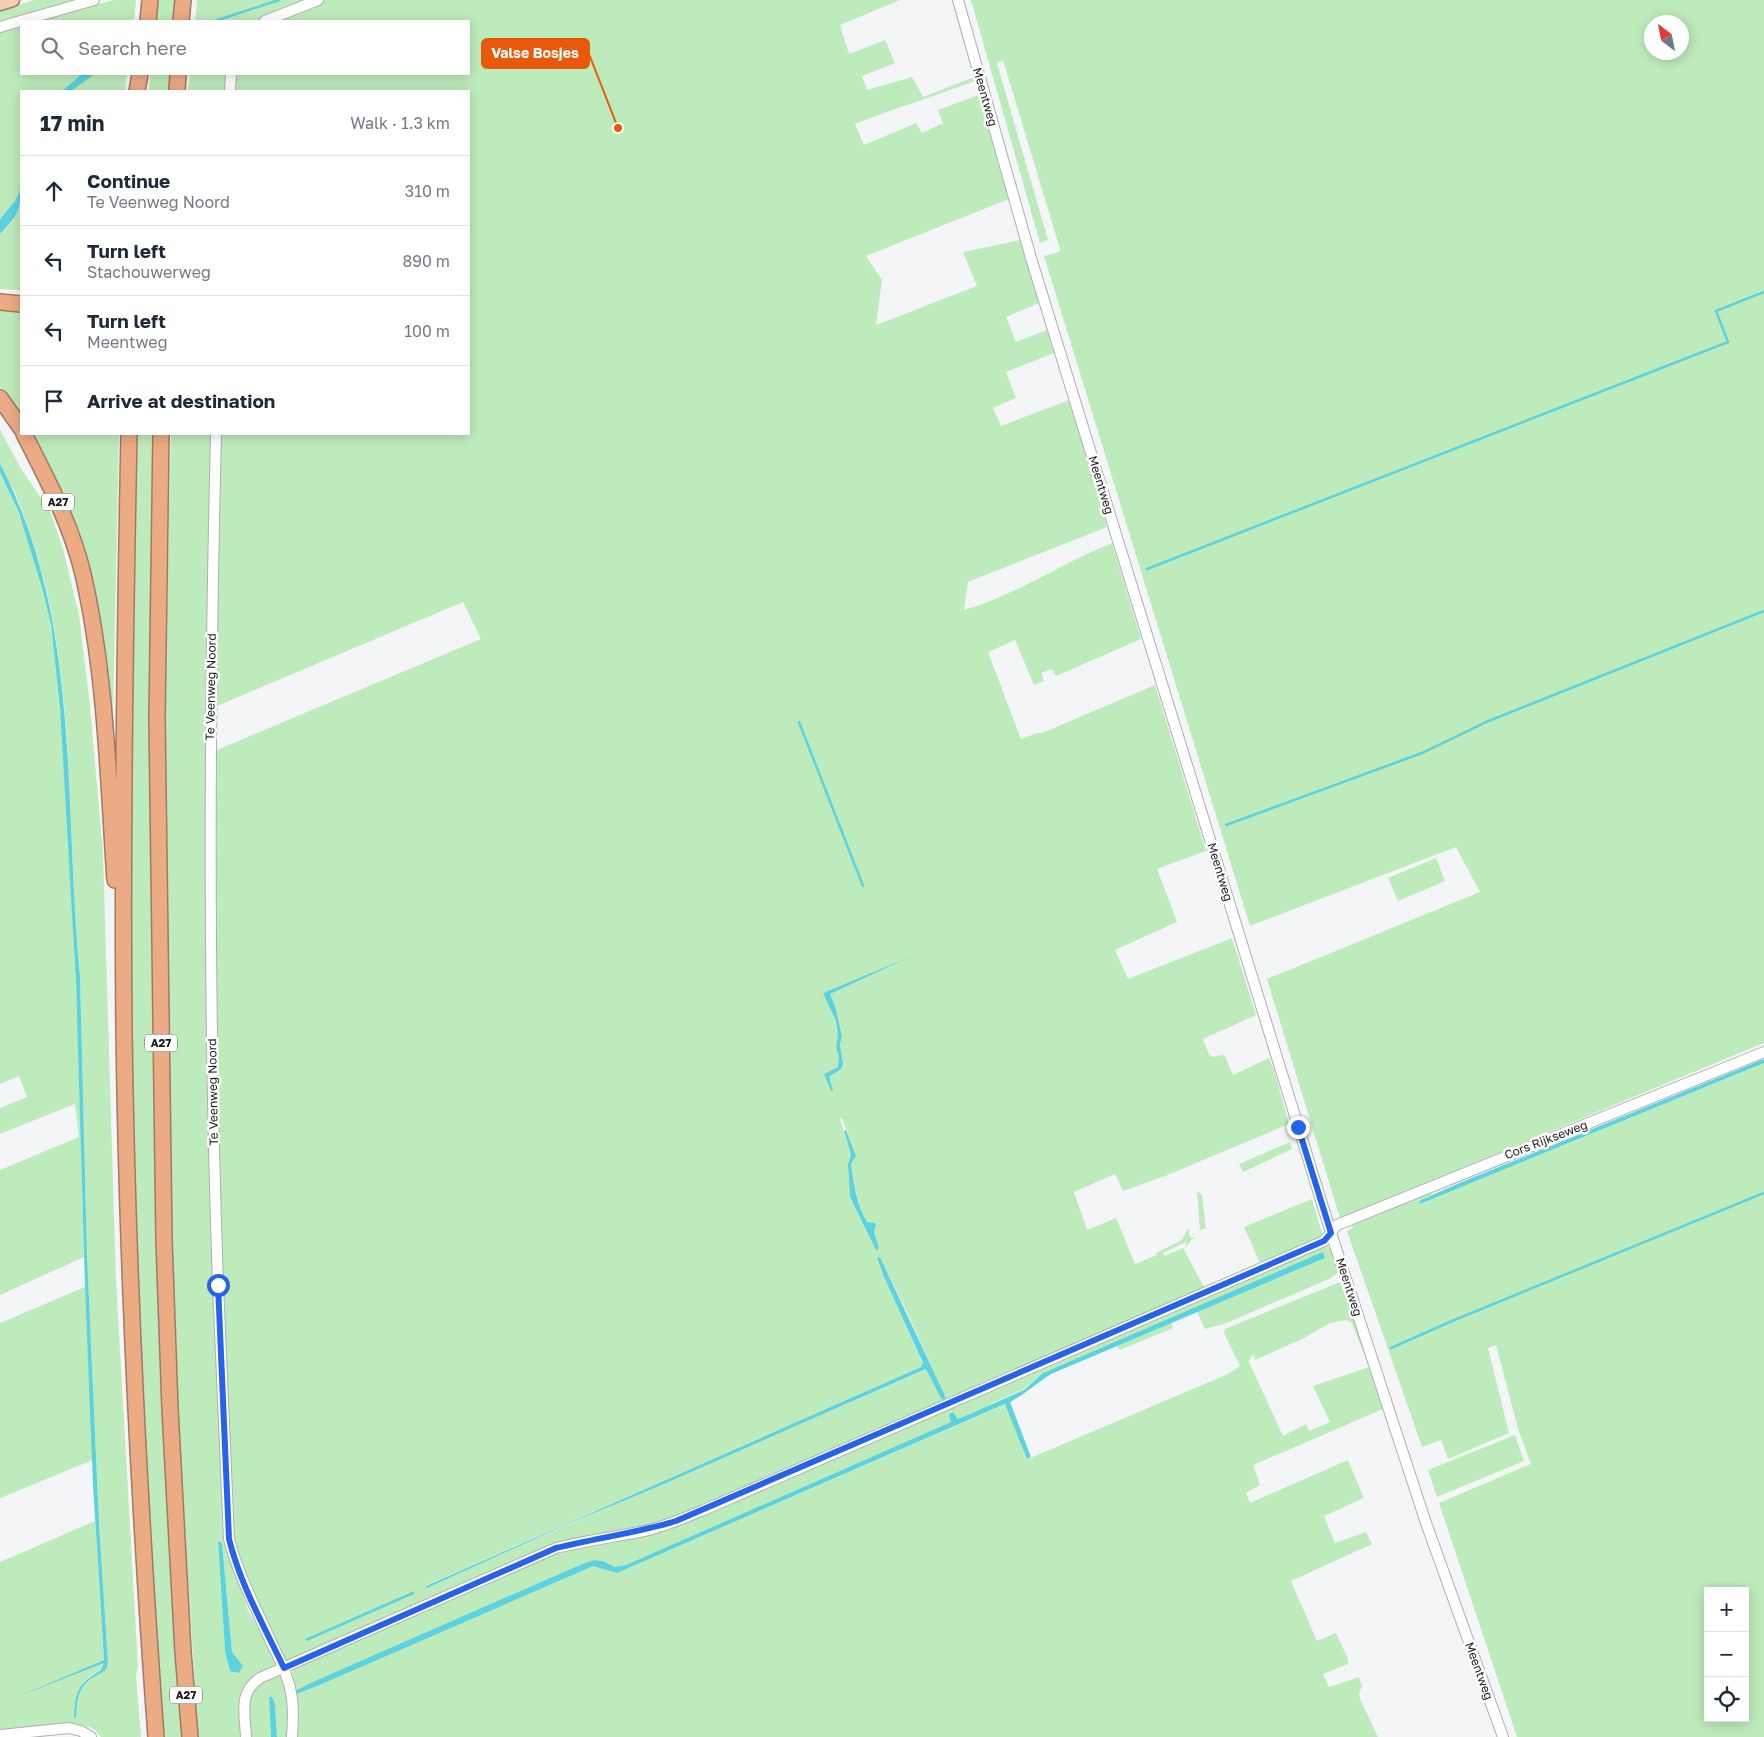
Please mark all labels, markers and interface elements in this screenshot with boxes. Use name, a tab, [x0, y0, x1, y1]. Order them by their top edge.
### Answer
north arrow	[1644, 15, 1689, 60]
search box	[20, 20, 470, 75]
icon: search	[38, 34, 66, 62]
text: Search here	[78, 36, 187, 59]
callout: Valse Bosjes	[482, 39, 589, 68]
text: Valse Bosjes	[491, 44, 579, 61]
street label: Meentweg	[970, 66, 1001, 128]
text: 17 min	[40, 110, 104, 136]
text: Walk · 1.3 km	[350, 113, 450, 133]
text: Continue	[87, 169, 170, 192]
icon: ahead	[40, 177, 68, 205]
text: 310 m	[405, 181, 450, 201]
text: Te Veenweg Noord	[87, 192, 230, 212]
text: Turn left	[87, 239, 166, 262]
icon: left	[40, 247, 68, 275]
text: 890 m	[402, 251, 450, 271]
text: Stachouwerweg	[87, 262, 211, 282]
text: Turn left	[87, 309, 166, 332]
icon: left	[40, 317, 68, 345]
text: 100 m	[404, 321, 450, 341]
text: Meentweg	[87, 332, 167, 352]
icon: arrive	[40, 387, 68, 415]
text: Arrive at destination	[87, 389, 275, 412]
street label: Meentweg	[1085, 454, 1117, 516]
road number: A27	[42, 494, 74, 511]
street label: Te Veenweg Noord	[202, 633, 219, 741]
street label: Meentweg	[1204, 841, 1236, 903]
road number: A27	[145, 1034, 177, 1052]
street label: Te Veenweg Noord	[204, 1038, 221, 1146]
route end	[1287, 1116, 1310, 1139]
street label: Cors Rijkseweg	[1502, 1117, 1590, 1162]
street label: Meentweg	[1333, 1256, 1366, 1318]
route start	[207, 1274, 230, 1297]
map controls	[1704, 1587, 1749, 1722]
button: +	[1704, 1587, 1749, 1632]
button: −	[1704, 1632, 1749, 1677]
street label: Meentweg	[1462, 1640, 1497, 1702]
button: locate	[1704, 1677, 1749, 1722]
road number: A27	[170, 1686, 202, 1704]

